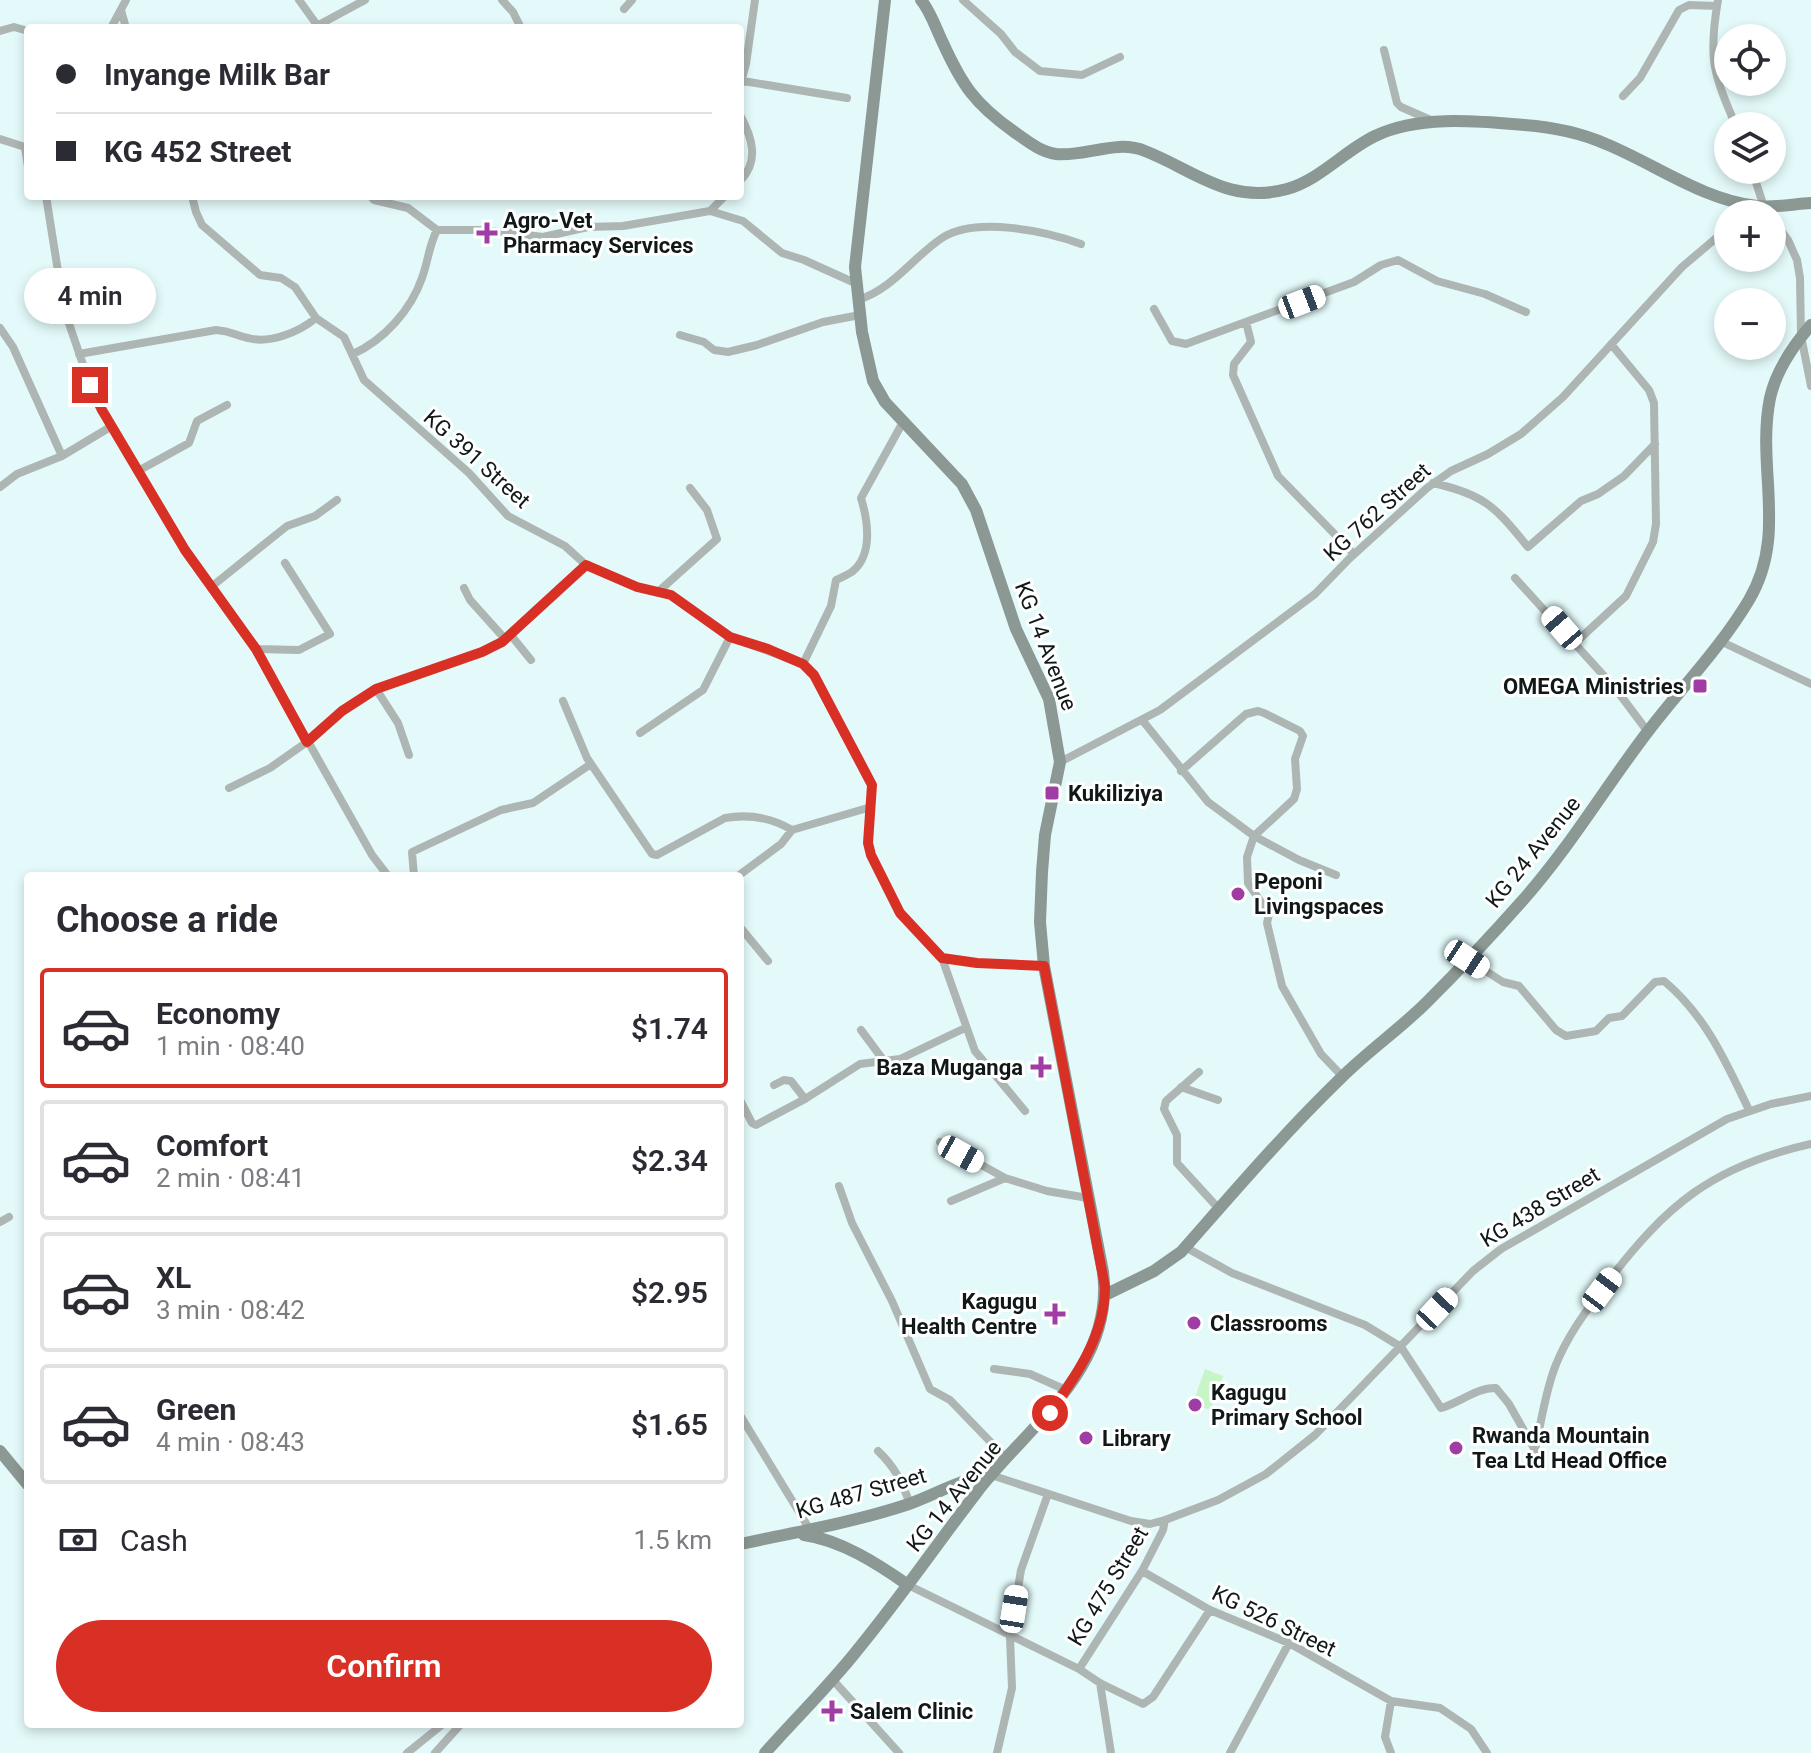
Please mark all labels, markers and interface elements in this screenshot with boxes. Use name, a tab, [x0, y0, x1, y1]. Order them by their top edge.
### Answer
map controls	[1714, 24, 1786, 360]
button: locate	[1714, 24, 1786, 96]
text: Inyange Milk Bar	[104, 57, 330, 92]
button: layers	[1714, 112, 1786, 184]
text: KG 452 Street	[104, 134, 292, 169]
button: +	[1714, 200, 1786, 272]
place label: Agro-Vet Pharmacy Services	[503, 208, 693, 258]
marker: Agro-Vet Pharmacy Services	[478, 224, 496, 242]
callout: 4 min	[24, 269, 156, 325]
text: 4 min	[57, 281, 123, 311]
car	[1275, 282, 1329, 322]
button: −	[1714, 288, 1786, 360]
route end	[72, 367, 108, 403]
street label: KG 391 Street	[419, 405, 535, 513]
street label: KG 762 Street	[1319, 458, 1435, 566]
street label: KG 14 Avenue	[1010, 578, 1082, 714]
car	[1537, 602, 1587, 654]
place label: OMEGA Ministries	[1503, 674, 1684, 699]
marker: OMEGA Ministries	[1691, 677, 1709, 695]
place label: Kukiliziya	[1068, 781, 1163, 806]
marker: Kukiliziya	[1043, 784, 1061, 802]
street label: KG 24 Avenue	[1480, 791, 1586, 913]
place label: Peponi Livingspaces	[1254, 869, 1384, 919]
marker: Peponi Livingspaces	[1229, 885, 1247, 903]
text: Choose a ride	[56, 899, 278, 941]
car	[1440, 936, 1494, 982]
icon: car	[60, 992, 132, 1064]
text: Economy	[156, 996, 280, 1031]
text: $1.74	[631, 1011, 708, 1046]
text: 1 min · 08:40	[156, 1031, 305, 1061]
place label: Baza Muganga	[876, 1055, 1023, 1080]
marker: Baza Muganga	[1030, 1056, 1052, 1078]
icon: car	[60, 1124, 132, 1196]
text: Comfort	[156, 1128, 268, 1163]
car	[934, 1132, 988, 1176]
text: $2.34	[631, 1143, 708, 1178]
street label: KG 438 Street	[1476, 1162, 1604, 1252]
text: 2 min · 08:41	[156, 1163, 305, 1193]
icon: car	[60, 1256, 132, 1328]
text: XL	[156, 1260, 191, 1295]
car	[1578, 1264, 1626, 1316]
text: $2.95	[631, 1275, 708, 1310]
car	[1412, 1283, 1462, 1335]
place label: Kagugu Health Centre	[901, 1289, 1037, 1339]
text: 3 min · 08:42	[156, 1295, 305, 1325]
marker: Kagugu Health Centre	[1044, 1303, 1066, 1325]
place label: Classrooms	[1210, 1311, 1328, 1336]
marker: Classrooms	[1185, 1314, 1203, 1332]
place label: Kagugu Primary School	[1211, 1380, 1363, 1430]
icon: car	[60, 1388, 132, 1460]
text: Green	[156, 1392, 236, 1427]
route start	[1032, 1395, 1068, 1431]
marker: Kagugu Primary School	[1186, 1396, 1204, 1414]
text: $1.65	[631, 1407, 708, 1442]
place label: Rwanda Mountain Tea Ltd Head Office	[1472, 1423, 1667, 1473]
place label: Library	[1102, 1426, 1172, 1451]
text: 4 min · 08:43	[156, 1427, 305, 1457]
marker: Library	[1077, 1429, 1095, 1447]
street label: KG 14 Avenue	[901, 1435, 1007, 1557]
marker: Rwanda Mountain Tea Ltd Head Office	[1447, 1439, 1465, 1457]
street label: KG 487 Street	[793, 1462, 929, 1524]
icon: cash	[56, 1518, 100, 1562]
street label: KG 475 Street	[1063, 1522, 1153, 1650]
text: Cash	[120, 1523, 188, 1558]
text: 1.5 km	[633, 1525, 712, 1555]
street label: KG 526 Street	[1208, 1580, 1340, 1662]
car	[998, 1583, 1030, 1635]
button: Confirm	[56, 1620, 712, 1712]
place label: Salem Clinic	[850, 1699, 973, 1724]
marker: Salem Clinic	[821, 1700, 843, 1722]

